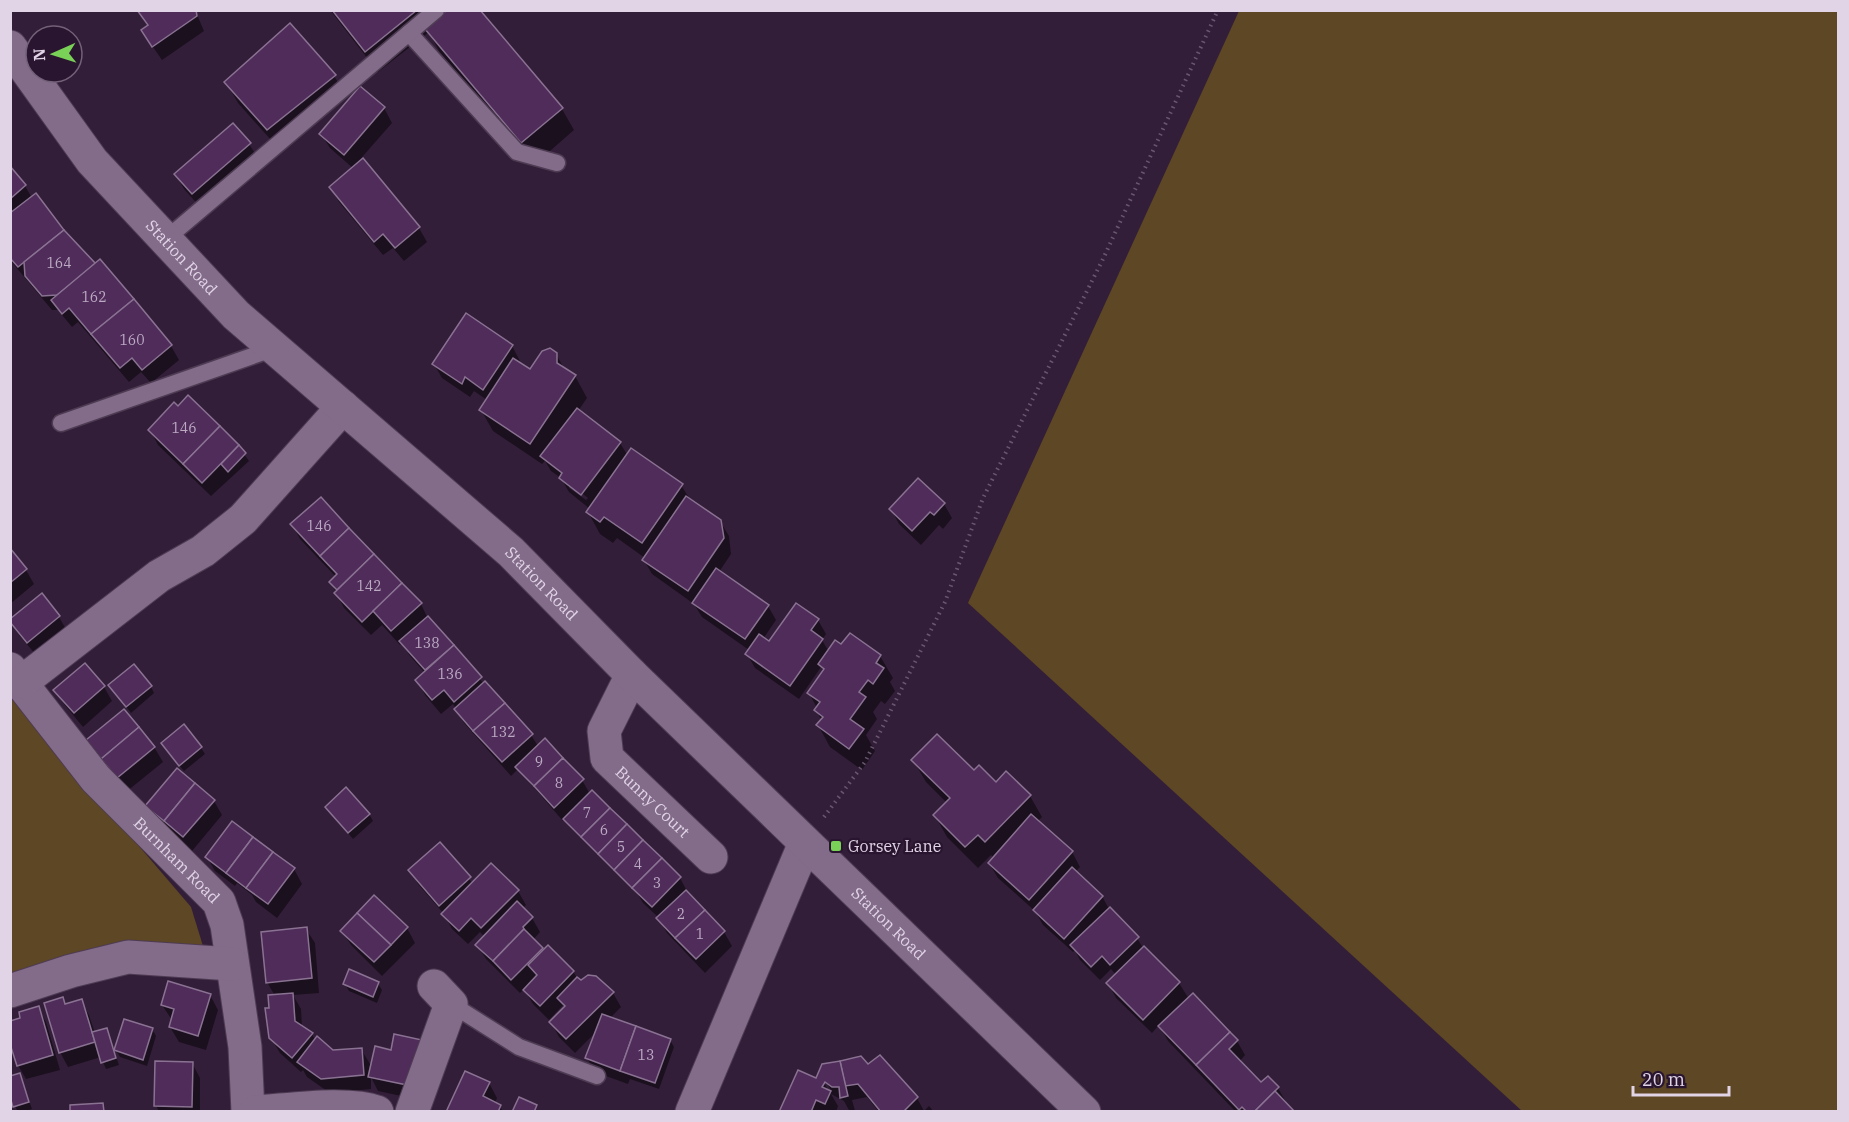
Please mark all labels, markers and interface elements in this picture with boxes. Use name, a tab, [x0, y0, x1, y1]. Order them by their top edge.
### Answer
north arrow	[24, 24, 84, 84]
text: N	[29, 48, 49, 62]
street label: Station Road	[142, 215, 222, 299]
house number: 164	[46, 254, 72, 272]
house number: 162	[81, 288, 107, 306]
house number: 160	[119, 331, 145, 349]
house number: 146	[171, 419, 197, 437]
house number: 146	[306, 517, 332, 535]
street label: Station Road	[501, 542, 582, 624]
house number: 142	[356, 577, 382, 595]
house number: 138	[414, 634, 440, 652]
house number: 136	[437, 665, 463, 683]
house number: 132	[490, 723, 516, 741]
house number: 9	[535, 753, 543, 771]
street label: Bunny Court	[611, 762, 694, 842]
house number: 8	[555, 774, 563, 792]
house number: 7	[583, 804, 591, 822]
street label: Burnham Road	[130, 813, 224, 907]
house number: 6	[600, 821, 608, 839]
place label: Gorsey Lane	[848, 836, 941, 856]
house number: 5	[617, 838, 625, 856]
marker: Gorsey Lane	[829, 839, 843, 853]
house number: 4	[634, 855, 642, 873]
house number: 3	[653, 874, 661, 892]
street label: Station Road	[847, 883, 930, 964]
house number: 2	[677, 905, 685, 923]
house number: 1	[696, 925, 704, 943]
house number: 13	[638, 1046, 654, 1064]
scale bar	[1633, 1059, 1729, 1097]
text: 20 m	[1642, 1068, 1685, 1091]

